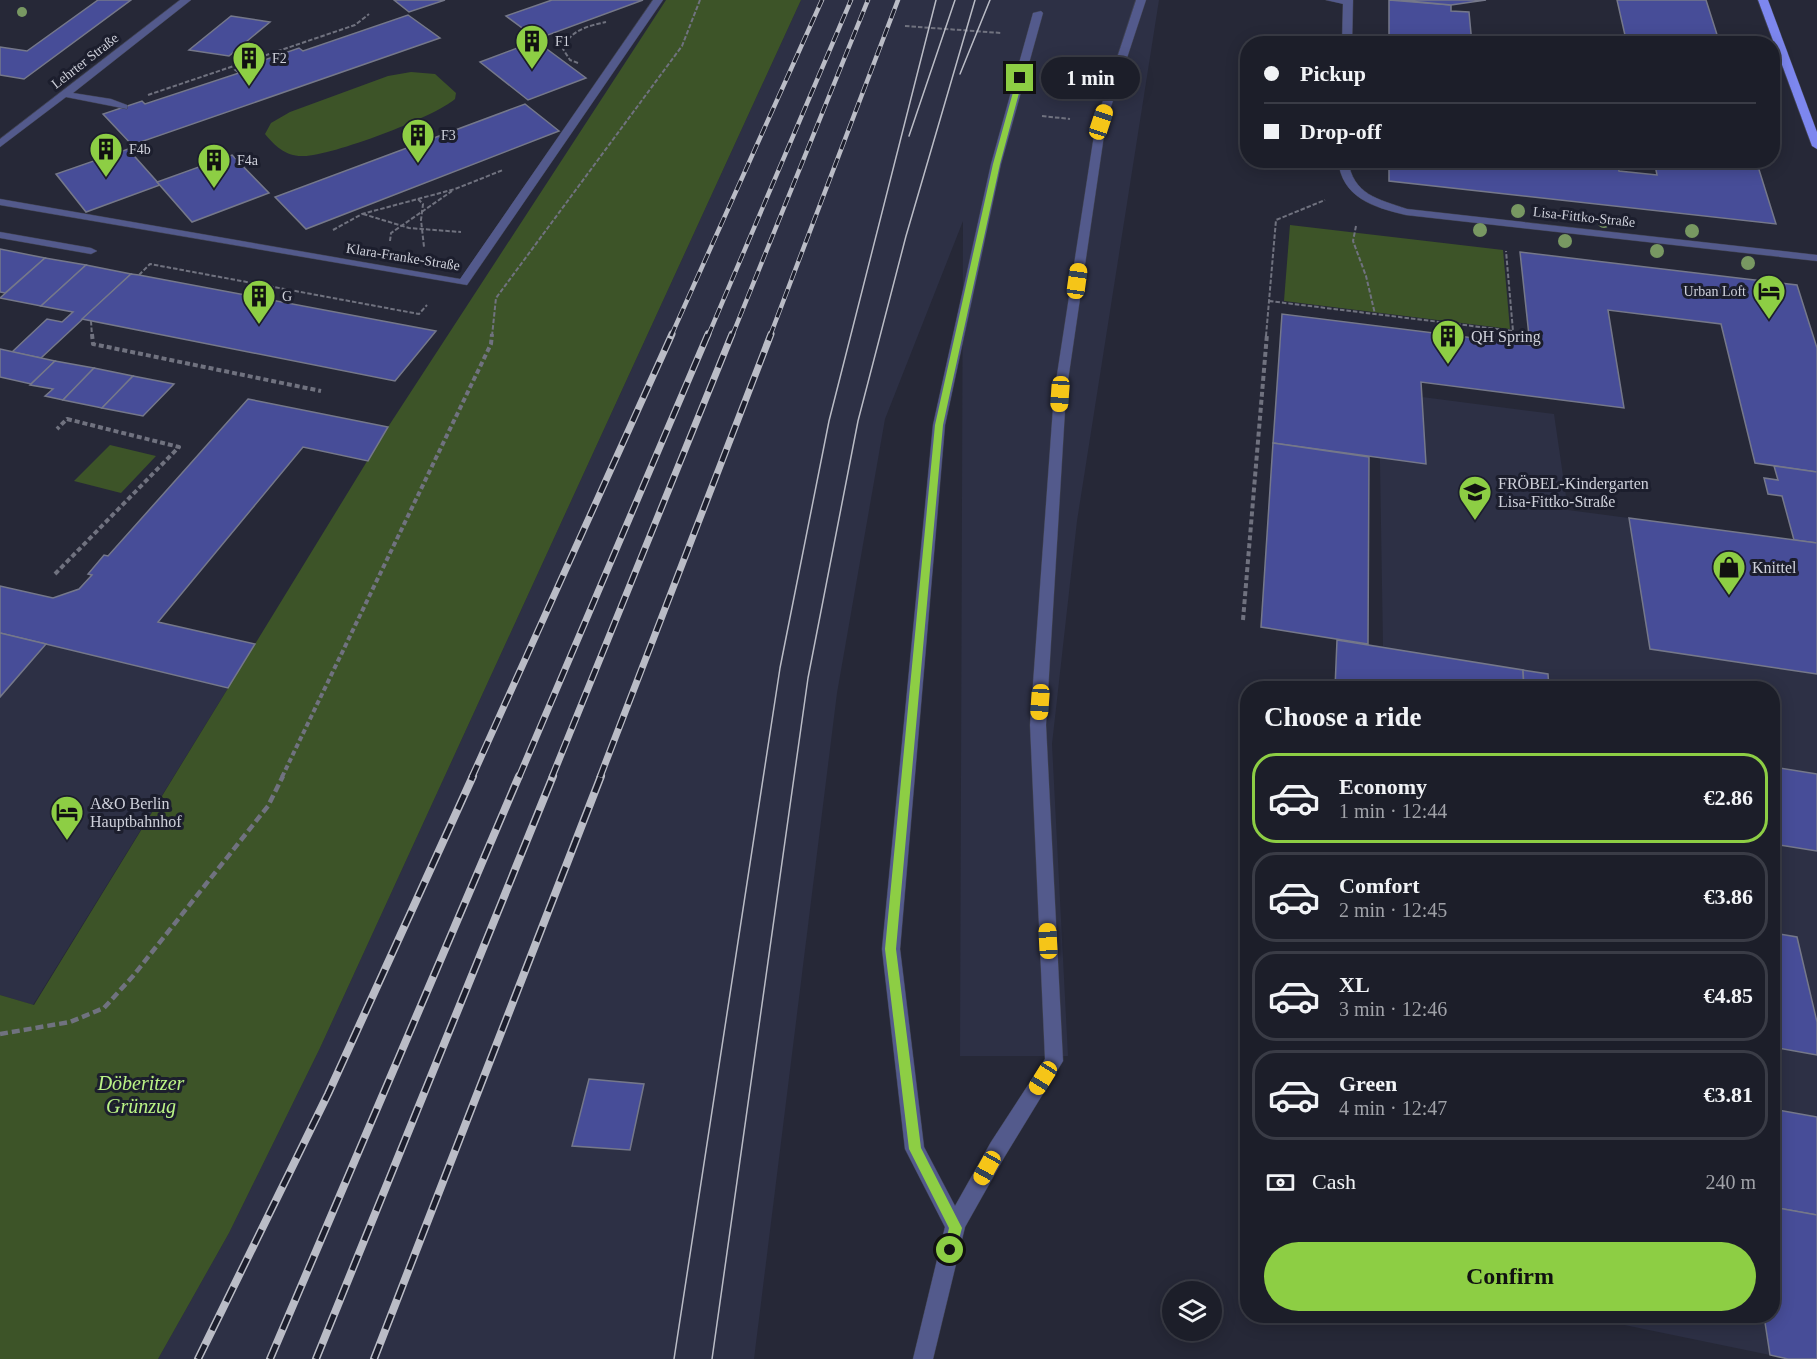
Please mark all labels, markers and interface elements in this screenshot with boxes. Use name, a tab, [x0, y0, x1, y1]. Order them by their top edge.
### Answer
building icon: F1	[514, 23, 550, 70]
street label: Lehrter Straße	[49, 30, 121, 92]
place label: F1	[555, 34, 570, 49]
building icon: F2	[231, 40, 267, 87]
place label: F2	[272, 51, 287, 66]
callout: 1 min	[1041, 57, 1140, 99]
text: Pickup	[1300, 61, 1366, 86]
route end	[1006, 64, 1033, 91]
text: 1 min	[1066, 67, 1115, 89]
car	[1087, 102, 1115, 142]
building icon: F3	[400, 117, 436, 164]
text: Drop-off	[1300, 119, 1381, 144]
place label: F3	[441, 128, 456, 143]
building icon: F4b	[88, 131, 124, 178]
place label: F4b	[129, 142, 151, 157]
building icon: F4a	[196, 142, 232, 189]
place label: F4a	[237, 153, 259, 168]
street label: Lisa-Fittko-Straße	[1532, 204, 1636, 230]
street label: Klara-Franke-Straße	[345, 241, 461, 273]
car	[1066, 262, 1088, 300]
hotel icon: Urban Loft	[1751, 273, 1787, 320]
building icon: G	[241, 278, 277, 325]
place label: Urban Loft	[1683, 284, 1746, 299]
place label: G	[282, 289, 292, 304]
building icon: QH Spring	[1430, 318, 1466, 365]
place label: QH Spring	[1471, 328, 1541, 346]
car	[1050, 375, 1070, 413]
school or university icon: FRÖBEL-Kindergarten Lisa-Fittko-Straße	[1457, 474, 1493, 521]
place label: FRÖBEL-Kindergarten Lisa-Fittko-Straße	[1498, 475, 1649, 510]
shop icon: Knittel	[1711, 549, 1747, 596]
place label: Knittel	[1752, 559, 1797, 576]
car	[1030, 683, 1050, 721]
text: Choose a ride	[1264, 702, 1422, 732]
icon: car	[1267, 771, 1321, 825]
text: Economy	[1339, 774, 1427, 799]
text: €2.86	[1704, 785, 1753, 810]
hotel icon: A&O Berlin Hauptbahnhof	[49, 794, 85, 841]
place label: A&O Berlin Hauptbahnhof	[90, 795, 182, 831]
text: 1 min · 12:44	[1339, 800, 1447, 822]
icon: car	[1267, 870, 1321, 924]
text: Comfort	[1339, 873, 1420, 898]
text: €3.86	[1704, 884, 1753, 909]
text: 2 min · 12:45	[1339, 899, 1447, 921]
car	[1038, 923, 1058, 959]
icon: car	[1267, 969, 1321, 1023]
text: XL	[1339, 972, 1370, 997]
text: €4.85	[1704, 983, 1753, 1008]
text: 3 min · 12:46	[1339, 998, 1447, 1020]
car	[1026, 1058, 1060, 1098]
icon: car	[1267, 1068, 1321, 1122]
text: Green	[1339, 1071, 1397, 1096]
park label: Döberitzer Grünzug	[97, 1072, 185, 1118]
text: €3.81	[1704, 1082, 1753, 1107]
text: 4 min · 12:47	[1339, 1097, 1447, 1119]
car	[970, 1148, 1004, 1188]
icon: cash	[1264, 1166, 1297, 1199]
text: Cash	[1312, 1169, 1356, 1194]
text: 240 m	[1705, 1171, 1756, 1193]
route start	[936, 1236, 963, 1263]
button: Confirm	[1264, 1242, 1756, 1311]
map controls	[1162, 1281, 1222, 1341]
button: layers	[1162, 1281, 1222, 1341]

